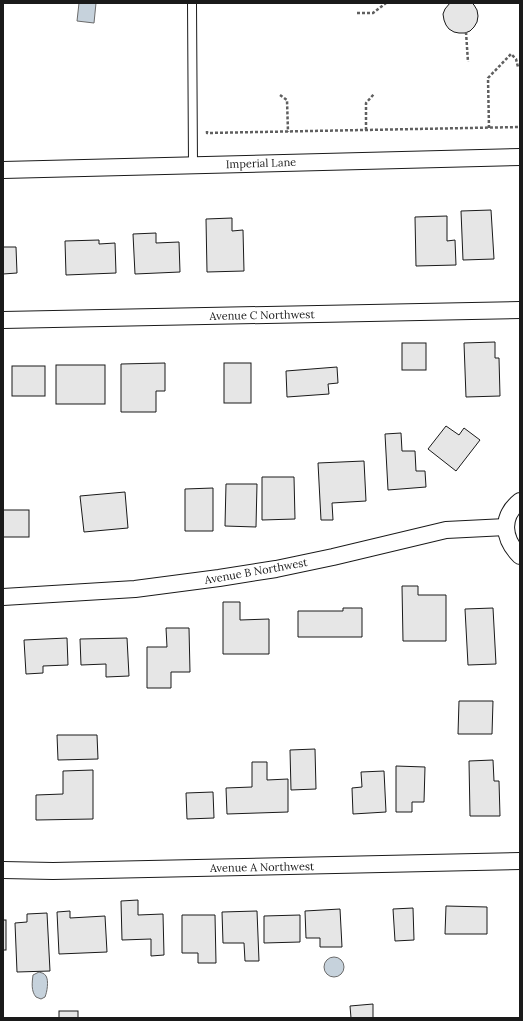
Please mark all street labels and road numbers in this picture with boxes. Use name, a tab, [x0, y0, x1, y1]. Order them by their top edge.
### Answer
street label: Imperial Lane	[226, 155, 296, 171]
street label: Avenue C Northwest	[208, 307, 315, 323]
street label: Avenue B Northwest	[202, 555, 309, 587]
street label: Avenue A Northwest	[209, 859, 315, 875]

